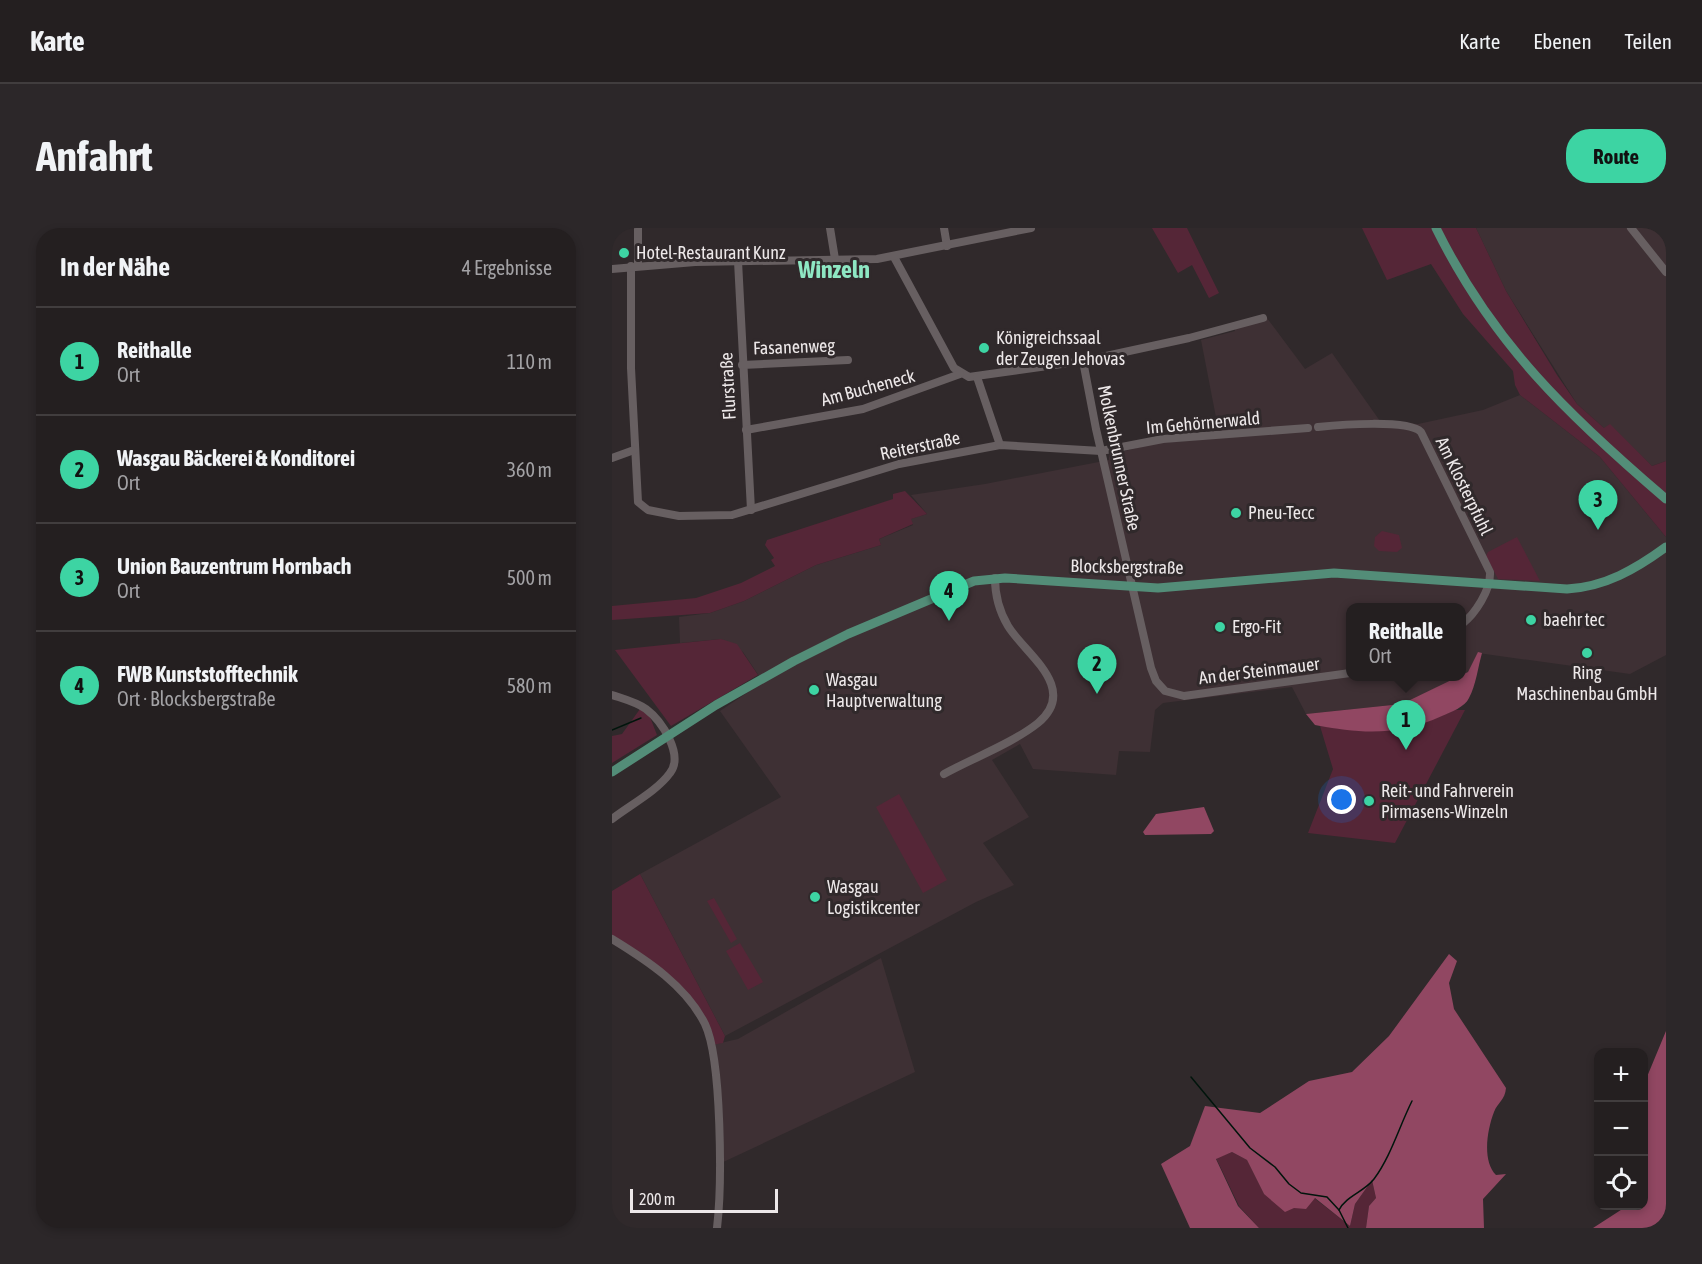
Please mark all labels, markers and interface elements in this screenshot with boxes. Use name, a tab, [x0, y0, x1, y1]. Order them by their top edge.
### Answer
text: Karte	[30, 25, 85, 57]
text: Karte	[1459, 29, 1500, 53]
text: Ebenen	[1533, 29, 1592, 53]
text: Teilen	[1625, 29, 1672, 53]
button: Route	[1566, 129, 1666, 183]
text: Anfahrt	[36, 132, 153, 180]
place label: Hotel-Restaurant Kunz	[636, 242, 786, 263]
marker: Hotel-Restaurant Kunz	[617, 246, 631, 260]
text: In der Nähe	[60, 252, 170, 282]
text: 4 Ergebnisse	[462, 256, 552, 279]
district label: Winzeln	[797, 256, 870, 283]
place label: Königreichssaal der Zeugen Jehovas	[996, 327, 1125, 369]
street label: Fasanenweg	[753, 335, 836, 358]
text: Reithalle	[117, 337, 192, 363]
marker: Königreichssaal der Zeugen Jehovas	[977, 341, 991, 355]
text: 1	[75, 350, 84, 373]
text: 110 m	[507, 350, 552, 373]
street label: Flurstraße	[715, 352, 740, 420]
text: Ort	[117, 363, 140, 386]
street label: Am Bucheneck	[819, 365, 917, 410]
street label: Molkenbrunner Straße	[1094, 383, 1145, 533]
street label: Im Gehörnerwald	[1145, 407, 1261, 438]
street label: Reiterstraße	[878, 427, 962, 464]
street label: Am Klosterpfuhl	[1432, 433, 1497, 539]
text: Wasgau Bäckerei & Konditorei	[117, 445, 355, 471]
text: 2	[75, 458, 84, 481]
text: 360 m	[507, 458, 552, 481]
text: Ort	[117, 471, 140, 494]
pin: 3	[1578, 480, 1618, 530]
place label: Pneu-Tecc	[1248, 502, 1315, 523]
marker: Pneu-Tecc	[1229, 506, 1243, 520]
text: Union Bauzentrum Hornbach	[117, 553, 351, 579]
street label: Blocksbergstraße	[1070, 555, 1184, 578]
text: 3	[75, 566, 84, 589]
text: 500 m	[507, 566, 552, 589]
pin: 4	[930, 572, 968, 621]
text: Ort	[117, 579, 140, 602]
popup	[1346, 603, 1466, 681]
place label: baehr tec	[1543, 609, 1605, 630]
marker: baehr tec	[1524, 613, 1538, 627]
place label: Ergo-Fit	[1232, 616, 1281, 637]
text: Reithalle	[1369, 618, 1443, 644]
marker: Ergo-Fit	[1213, 620, 1227, 634]
pin: 2	[1078, 644, 1116, 694]
text: Ort	[1369, 644, 1392, 667]
marker: Ring Maschinenbau GmbH	[1580, 646, 1594, 660]
street label: An der Steinmauer	[1197, 653, 1321, 688]
text: FWB Kunststofftechnik	[117, 661, 298, 687]
place label: Ring Maschinenbau GmbH	[1516, 662, 1658, 704]
place label: Wasgau Hauptverwaltung	[826, 669, 942, 711]
text: 4	[75, 674, 84, 697]
text: 580 m	[507, 674, 552, 697]
marker: Wasgau Hauptverwaltung	[807, 683, 821, 697]
text: Ort · Blocksbergstraße	[117, 687, 276, 710]
pin: 1	[1386, 700, 1426, 750]
place label: Reit- und Fahrverein Pirmasens-Winzeln	[1381, 780, 1514, 822]
your location	[1327, 785, 1356, 814]
marker: Reit- und Fahrverein Pirmasens-Winzeln	[1362, 794, 1376, 808]
place label: Wasgau Logistikcenter	[827, 876, 920, 918]
marker: Wasgau Logistikcenter	[808, 890, 822, 904]
map controls	[1594, 1048, 1648, 1210]
button: +	[1594, 1048, 1648, 1102]
button: −	[1594, 1102, 1648, 1156]
button: locate	[1594, 1156, 1648, 1210]
scale bar	[630, 1186, 778, 1214]
text: 200 m	[639, 1190, 675, 1208]

